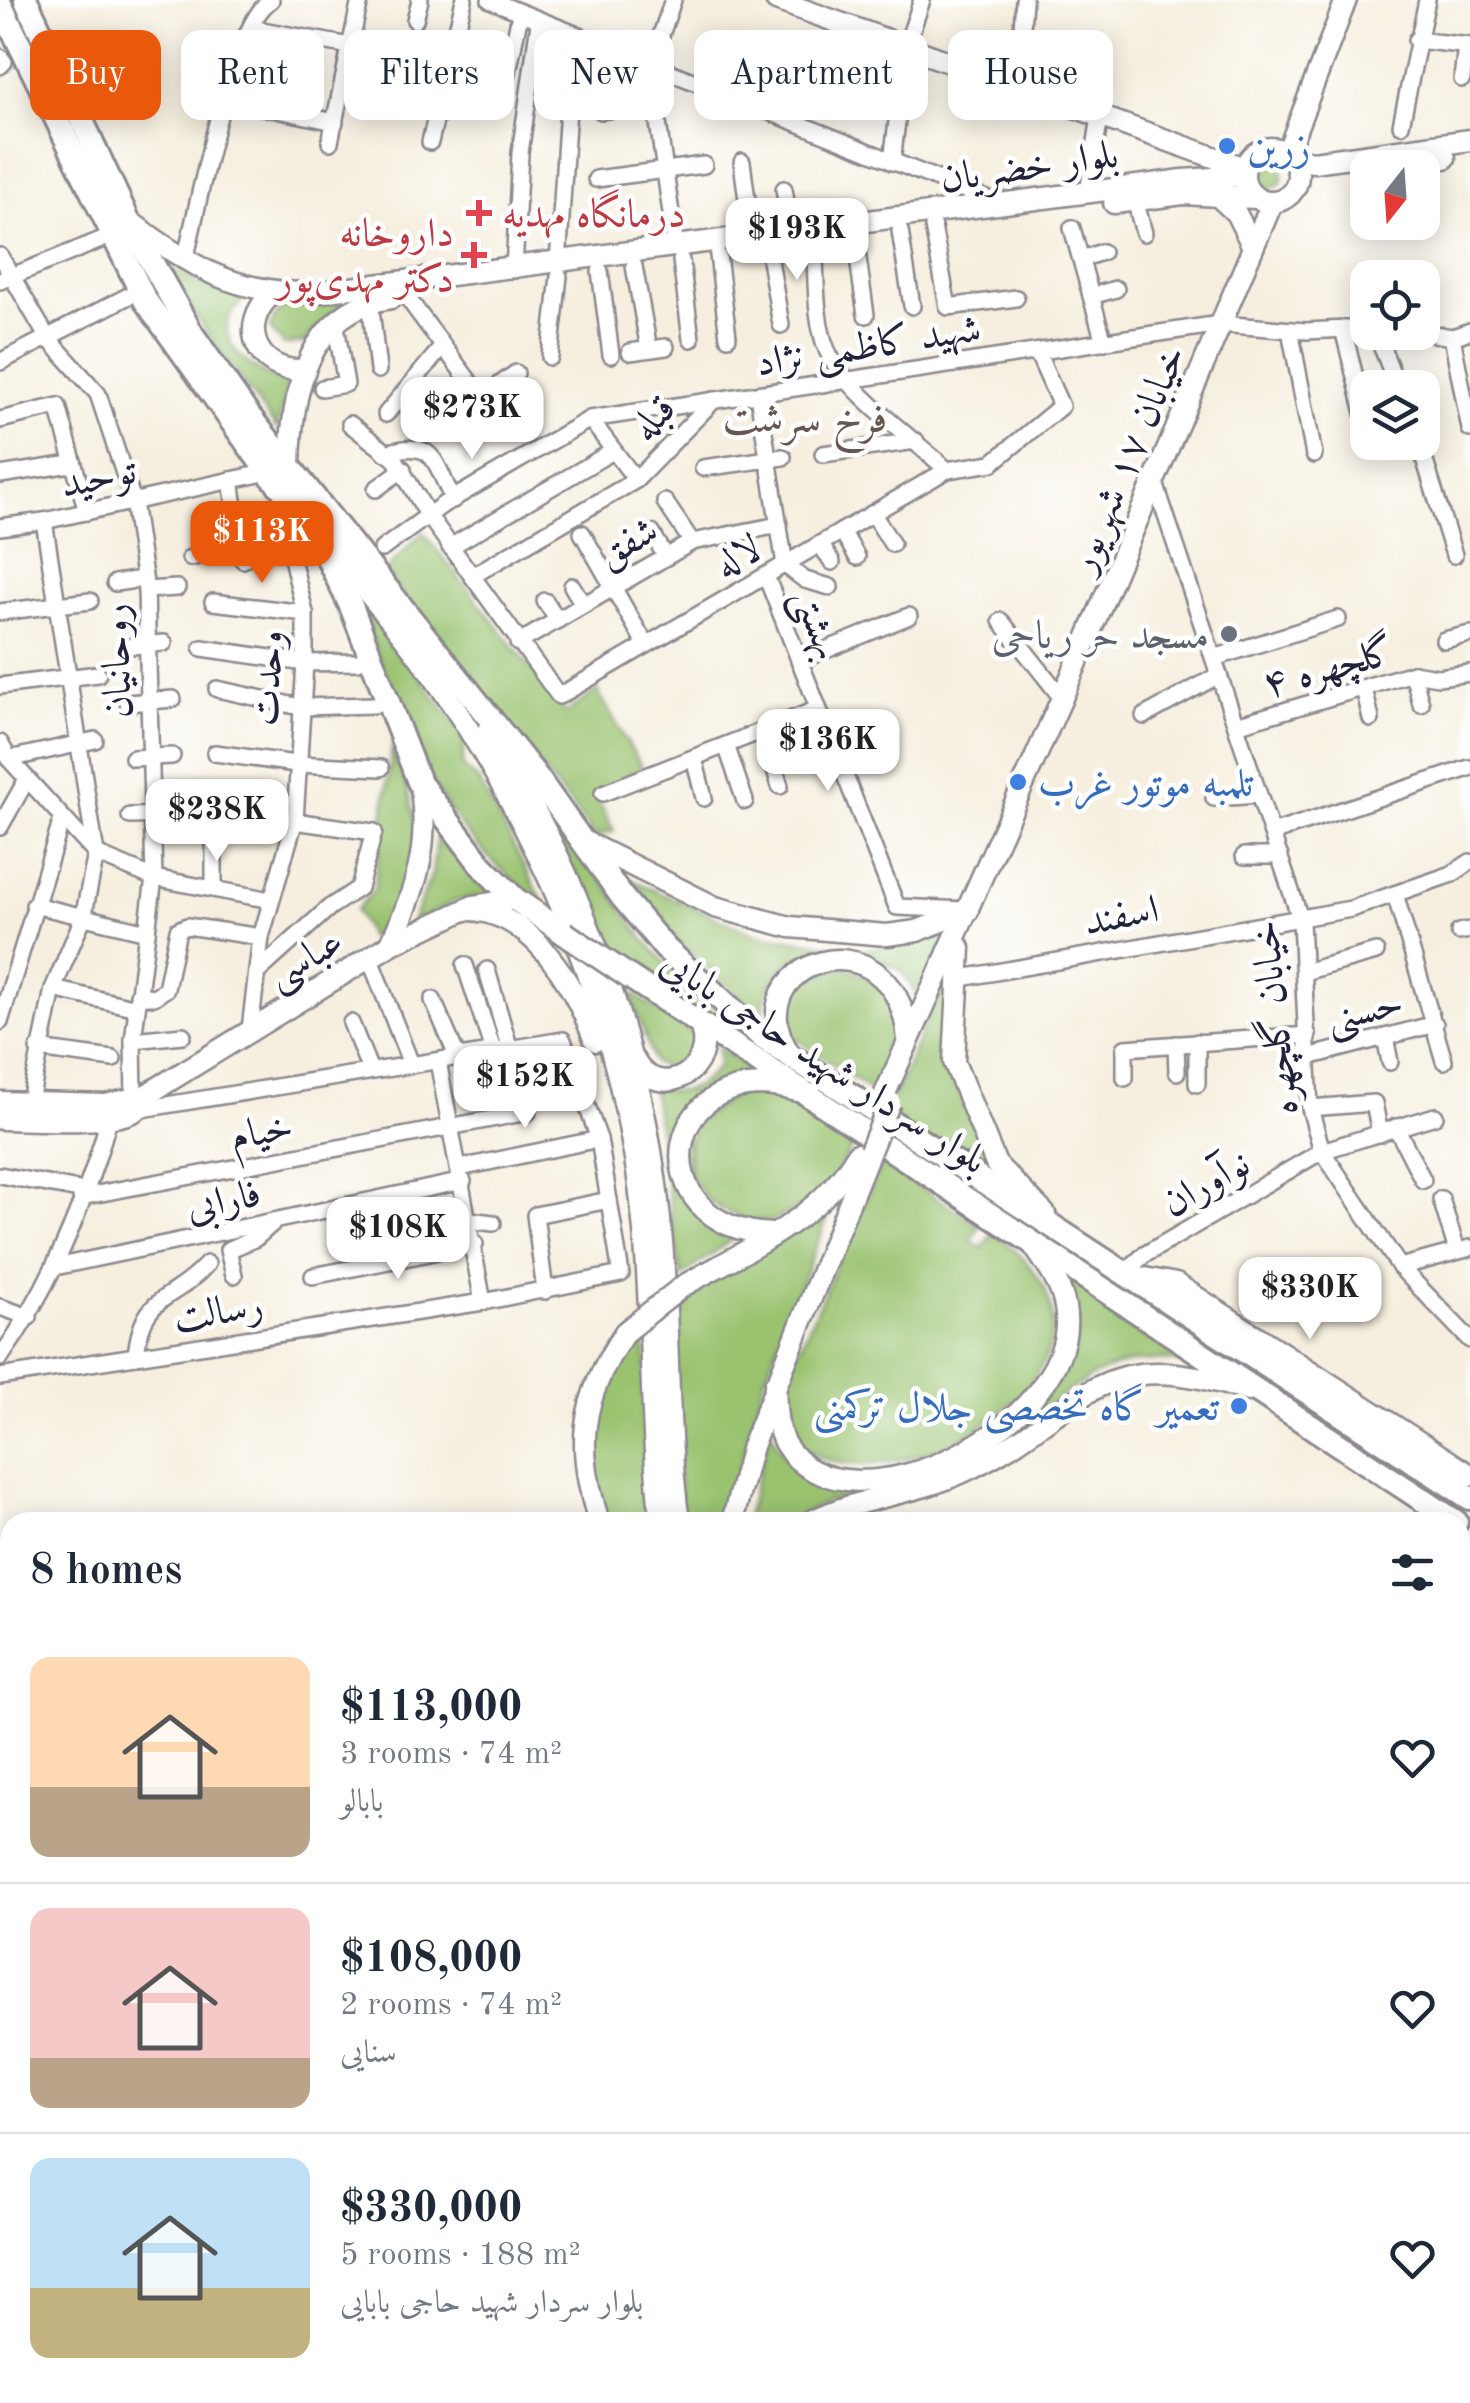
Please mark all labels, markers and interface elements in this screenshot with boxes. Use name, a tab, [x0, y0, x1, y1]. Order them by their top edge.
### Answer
chip: Buy	[30, 30, 161, 120]
chip: Rent	[181, 30, 324, 120]
chip: Filters	[344, 30, 514, 120]
chip: New	[534, 30, 674, 120]
chip: Apartment	[694, 30, 928, 120]
chip: House	[948, 30, 1113, 120]
place label: زرین	[1247, 130, 1311, 170]
marker: زرین	[1216, 135, 1238, 157]
street label: بلوار خضریان	[938, 137, 1122, 204]
north arrow	[1350, 150, 1440, 240]
map controls	[1350, 150, 1440, 460]
place label: درمانگاه مهدیه	[502, 188, 686, 239]
pin: $193K	[727, 198, 867, 283]
marker: درمانگاه مهدیه	[466, 200, 492, 226]
text: $193K	[748, 214, 846, 246]
place label: داروخانه دکتر مهدی‌پور	[272, 216, 454, 307]
marker: داروخانه دکتر مهدی‌پور	[463, 244, 485, 266]
button: locate	[1350, 260, 1440, 350]
street label: شهید کاظمی نژاد	[753, 308, 985, 389]
street label: خیابان ۱۷ شهریور	[1062, 340, 1197, 583]
button: layers	[1350, 370, 1440, 460]
pin: $273K	[402, 377, 542, 462]
street label: قبله	[625, 390, 685, 450]
text: $273K	[423, 393, 521, 425]
district label: فرخ سرشت	[723, 400, 887, 454]
street label: توحید	[57, 452, 141, 509]
pin: $113K	[192, 501, 332, 586]
street label: شفق	[592, 512, 666, 578]
text: $113K	[213, 517, 311, 549]
street label: لاله	[708, 529, 770, 588]
street label: بهشتی	[779, 583, 848, 667]
street label: روحانیان	[97, 603, 141, 719]
place label: مسجد حر ریاحی	[992, 618, 1209, 659]
marker: مسجد حر ریاحی	[1218, 623, 1240, 645]
street label: گلچهره ۴	[1257, 626, 1400, 708]
street label: وحدت	[248, 629, 292, 727]
pin: $136K	[758, 709, 898, 794]
text: $136K	[779, 725, 877, 757]
place label: تلمبه موتور غرب	[1038, 766, 1254, 810]
marker: تلمبه موتور غرب	[1007, 771, 1029, 793]
pin: $238K	[147, 779, 287, 864]
text: $238K	[168, 795, 266, 827]
street label: اسفند	[1081, 891, 1162, 945]
street label: خیابان گلچهره	[1240, 918, 1309, 1118]
street label: عباسی	[261, 923, 354, 1002]
street label: بلوار سردار شهید حاجی بابایی	[651, 943, 993, 1186]
street label: حسنی	[1322, 984, 1409, 1046]
pin: $152K	[455, 1046, 595, 1131]
text: $152K	[476, 1062, 574, 1094]
street label: خیام	[227, 1108, 299, 1170]
street label: نوآوران	[1153, 1139, 1259, 1228]
street label: فارابی	[183, 1176, 265, 1234]
pin: $108K	[328, 1197, 468, 1282]
text: $108K	[349, 1213, 447, 1245]
pin: $330K	[1240, 1257, 1380, 1342]
text: $330K	[1261, 1273, 1359, 1305]
street label: رسالت	[171, 1287, 266, 1341]
place label: تعمیر گاه تخصصی جلال ترکمنی	[814, 1383, 1219, 1435]
marker: تعمیر گاه تخصصی جلال ترکمنی	[1228, 1395, 1250, 1417]
icon: filters	[1385, 1545, 1440, 1600]
text: 8 homes	[30, 1551, 182, 1593]
text: $113,000	[340, 1688, 522, 1730]
icon: home	[110, 1697, 230, 1817]
icon: heart	[1385, 1730, 1440, 1785]
text: 3 rooms · 74 m²	[340, 1739, 562, 1771]
text: بابالو	[340, 1787, 383, 1819]
text: $108,000	[340, 1939, 522, 1981]
icon: home	[110, 1948, 230, 2068]
icon: heart	[1385, 1981, 1440, 2036]
text: 2 rooms · 74 m²	[340, 1990, 562, 2022]
text: سنایی	[340, 2038, 397, 2070]
text: $330,000	[340, 2189, 522, 2231]
icon: home	[110, 2198, 230, 2318]
icon: heart	[1385, 2231, 1440, 2286]
text: 5 rooms · 188 m²	[340, 2240, 581, 2272]
text: بلوار سردار شهید حاجی بابایی	[340, 2288, 643, 2320]

